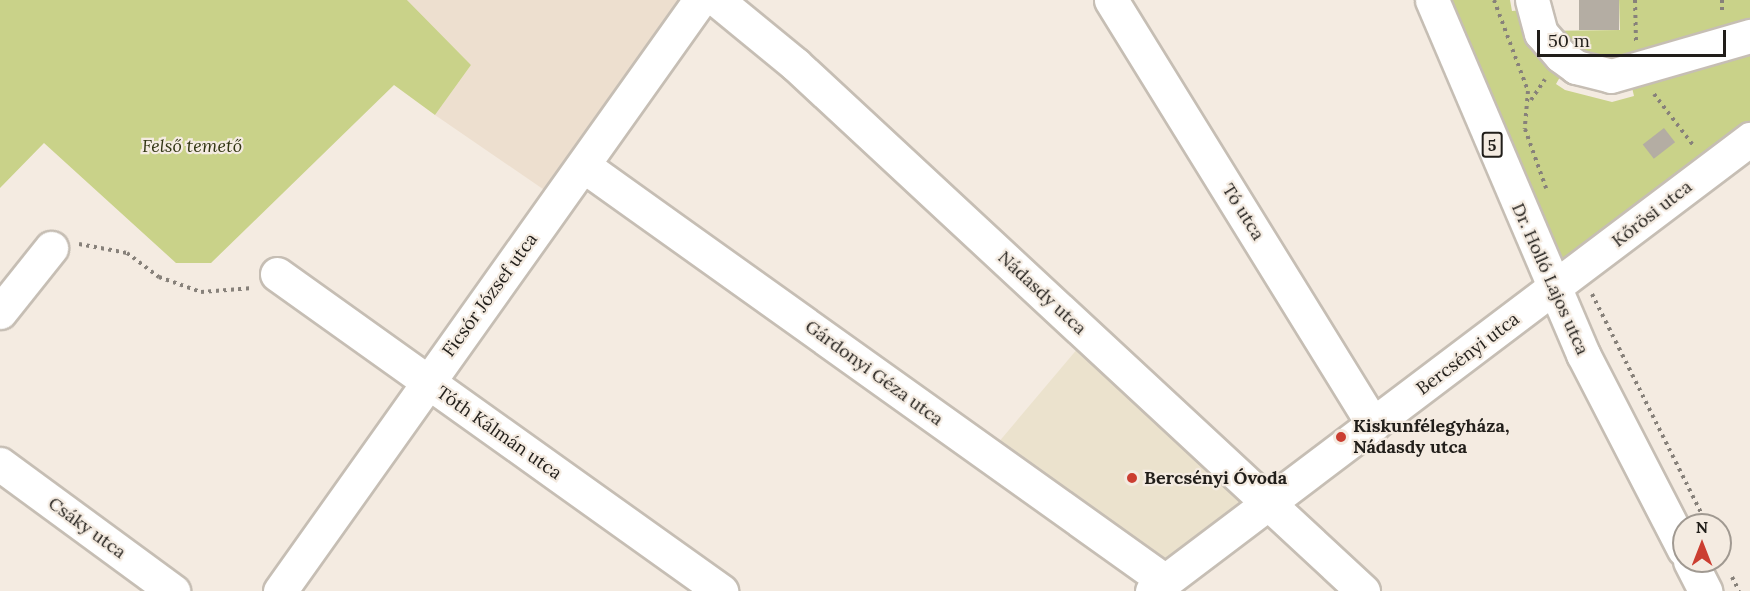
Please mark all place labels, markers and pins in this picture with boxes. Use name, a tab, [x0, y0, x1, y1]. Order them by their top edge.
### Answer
place label: Kiskunfélegyháza, Nádasdy utca	[1353, 416, 1509, 458]
marker: Kiskunfélegyháza, Nádasdy utca	[1334, 430, 1348, 444]
place label: Bercsényi Óvoda	[1144, 467, 1287, 489]
marker: Bercsényi Óvoda	[1125, 471, 1139, 485]

